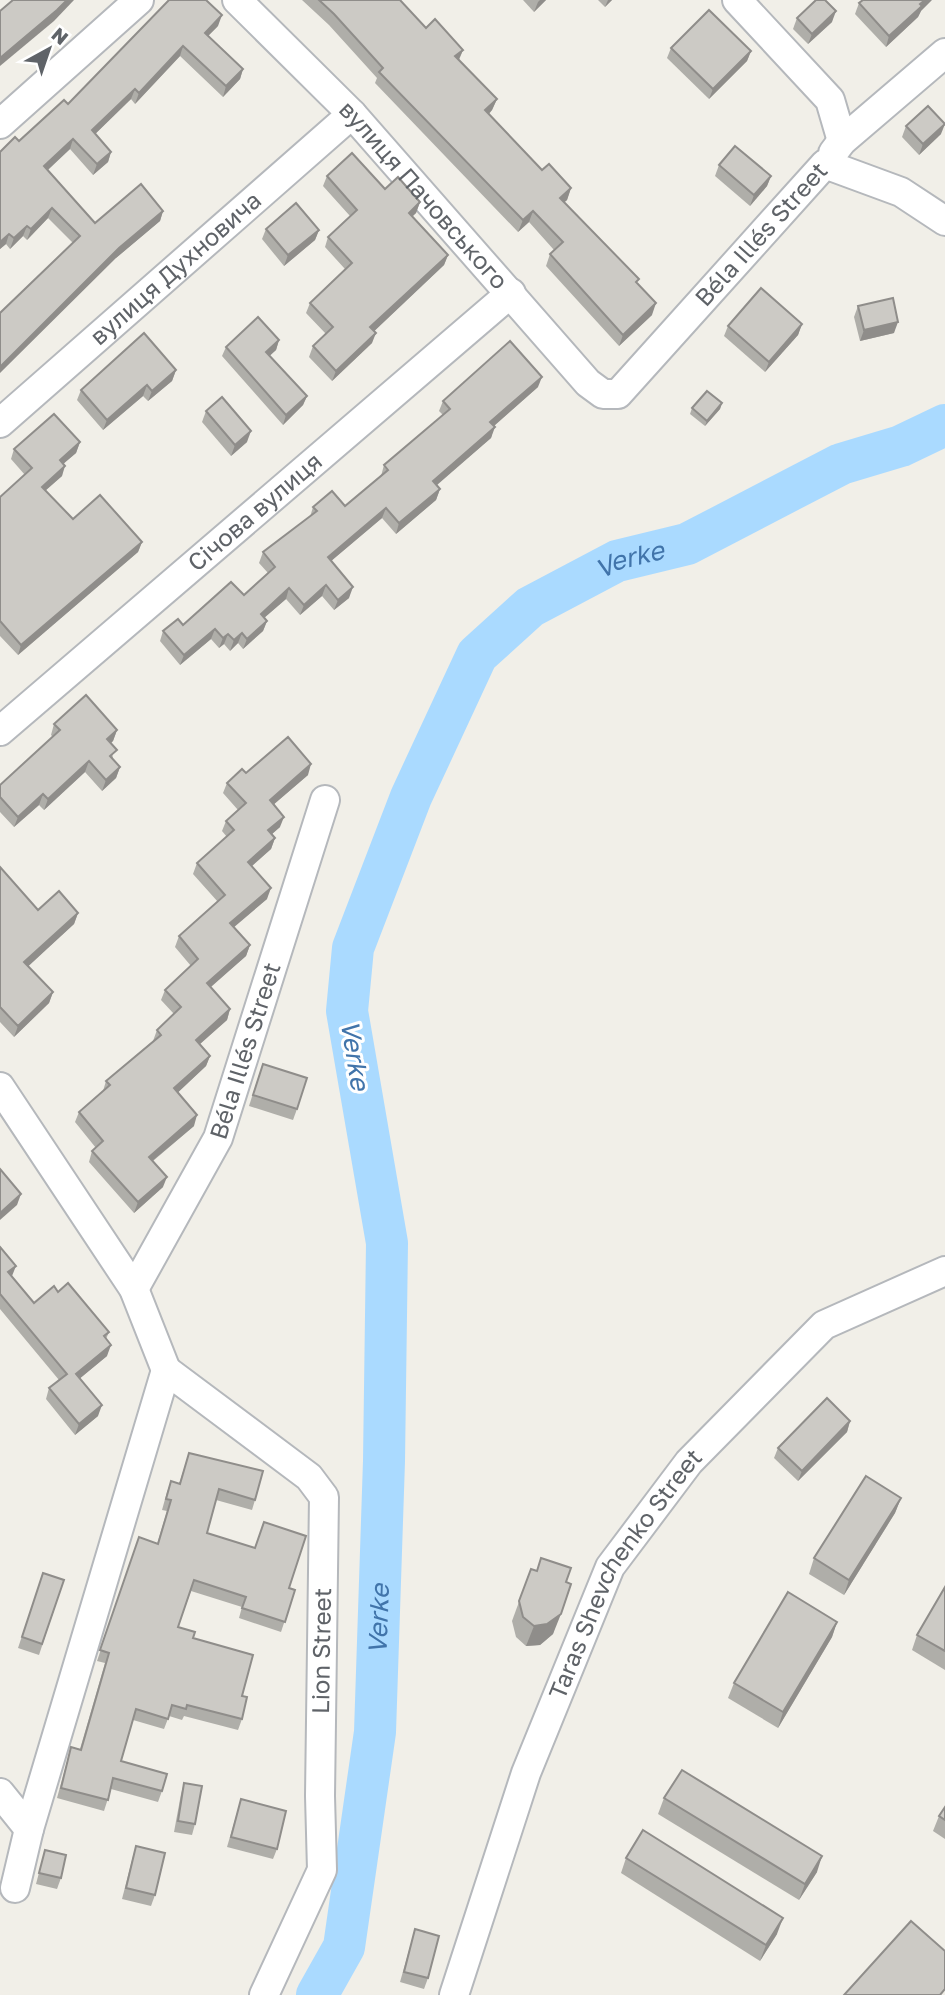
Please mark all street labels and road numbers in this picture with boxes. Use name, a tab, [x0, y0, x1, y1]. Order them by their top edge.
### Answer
street label: вулиця Пачовського	[334, 94, 515, 294]
street label: Béla Illés Street	[688, 156, 833, 311]
street label: вулиця Духновича	[84, 185, 266, 350]
street label: Січова вулиця	[181, 446, 327, 577]
street label: Béla Illés Street	[203, 959, 286, 1143]
street label: Taras Shevchenko Street	[542, 1442, 707, 1703]
street label: Lion Street	[305, 1588, 336, 1714]

